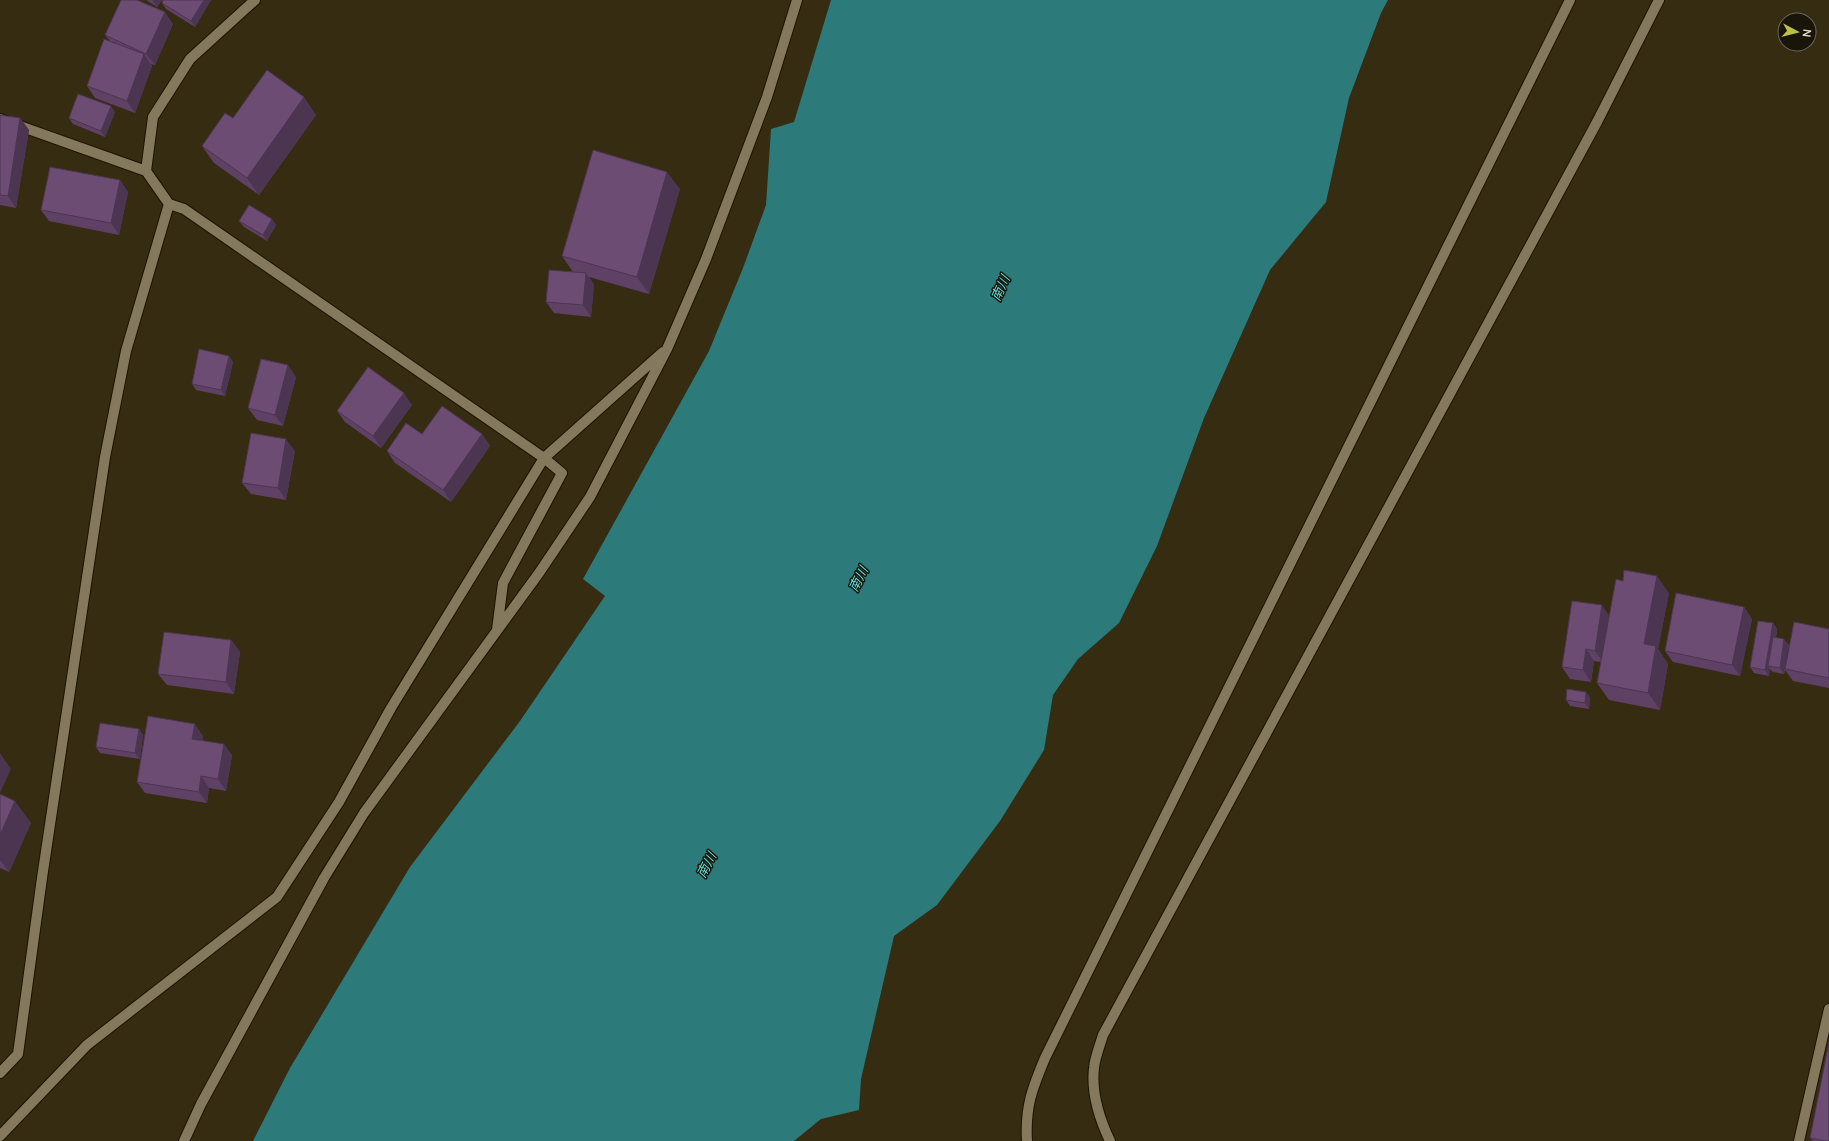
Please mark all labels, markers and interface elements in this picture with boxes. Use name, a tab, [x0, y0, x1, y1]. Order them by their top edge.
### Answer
north arrow	[1777, 12, 1817, 52]
text: N	[1799, 28, 1815, 38]
water label: 南川	[986, 271, 1014, 304]
water label: 南川	[844, 562, 873, 595]
water label: 南川	[692, 848, 721, 881]

